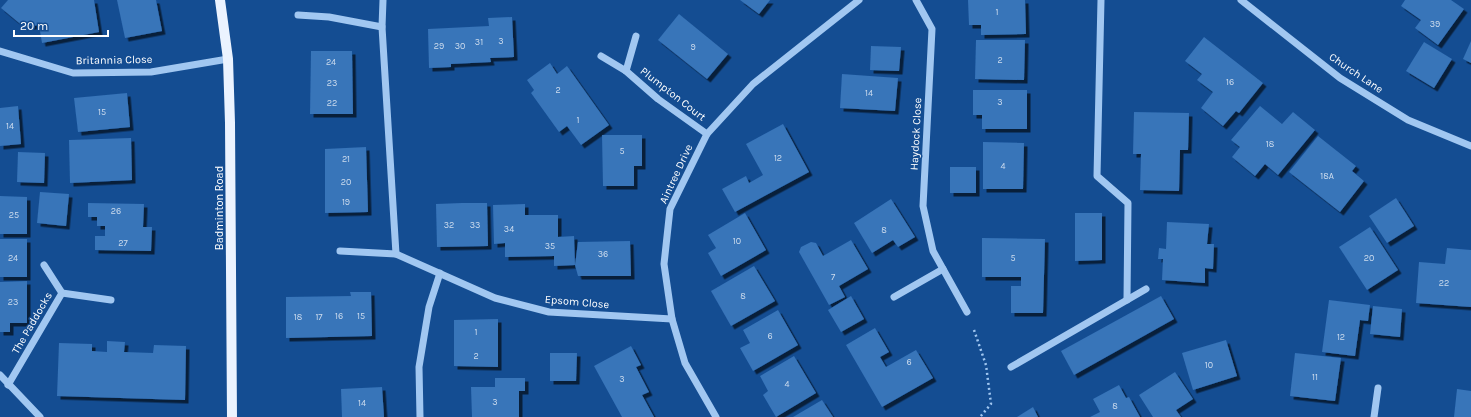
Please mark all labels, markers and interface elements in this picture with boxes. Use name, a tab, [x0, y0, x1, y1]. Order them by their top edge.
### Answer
house number: 1	[996, 7, 999, 17]
scale bar	[14, 12, 108, 38]
text: 20 m	[20, 19, 48, 33]
house number: 39	[1430, 19, 1440, 29]
house number: 3	[498, 36, 504, 46]
house number: 31	[475, 37, 483, 47]
house number: 29	[434, 41, 444, 51]
house number: 30	[455, 41, 465, 51]
house number: 9	[690, 42, 696, 52]
street label: Church Lane	[1326, 50, 1386, 96]
street label: Britannia Close	[76, 53, 153, 67]
house number: 2	[997, 55, 1003, 65]
house number: 24	[326, 57, 336, 67]
street label: Plumpton Court	[638, 64, 708, 124]
house number: 16	[1226, 77, 1234, 87]
house number: 23	[327, 78, 337, 88]
house number: 2	[555, 85, 561, 95]
house number: 14	[865, 88, 873, 98]
street label: Haydock Close	[908, 97, 924, 171]
house number: 3	[997, 97, 1003, 107]
house number: 22	[327, 98, 337, 108]
house number: 15	[98, 107, 106, 117]
house number: 1	[577, 115, 580, 125]
house number: 14	[6, 121, 14, 131]
house number: 18	[1266, 139, 1275, 149]
street label: Aintree Drive	[657, 142, 696, 206]
house number: 5	[619, 146, 625, 156]
house number: 12	[774, 153, 782, 163]
house number: 21	[342, 154, 350, 164]
house number: 4	[1000, 161, 1006, 171]
street label: Badminton Road	[213, 166, 226, 250]
house number: 18A	[1320, 171, 1334, 181]
house number: 20	[341, 177, 351, 187]
house number: 19	[342, 197, 350, 207]
house number: 26	[111, 206, 121, 216]
house number: 25	[9, 210, 19, 220]
house number: 32	[444, 220, 454, 230]
house number: 33	[470, 220, 480, 230]
house number: 34	[504, 224, 514, 234]
house number: 8	[881, 225, 887, 235]
house number: 10	[733, 236, 741, 246]
house number: 27	[118, 238, 128, 248]
house number: 35	[545, 241, 555, 251]
house number: 36	[598, 249, 608, 259]
house number: 24	[8, 253, 18, 263]
house number: 5	[1010, 253, 1016, 263]
house number: 20	[1364, 253, 1374, 263]
house number: 7	[831, 272, 836, 282]
house number: 22	[1439, 278, 1449, 288]
street label: The Paddocks	[9, 290, 55, 356]
house number: 8	[740, 291, 746, 301]
street label: Epsom Close	[544, 293, 610, 311]
house number: 23	[8, 297, 18, 307]
house number: 16	[335, 311, 343, 321]
house number: 15	[357, 311, 365, 321]
house number: 18	[294, 312, 303, 322]
house number: 17	[315, 312, 323, 322]
house number: 1	[475, 327, 478, 337]
house number: 6	[767, 331, 773, 341]
house number: 12	[1337, 332, 1345, 342]
house number: 2	[473, 351, 479, 361]
house number: 6	[906, 357, 912, 367]
house number: 10	[1205, 360, 1213, 370]
house number: 11	[1312, 372, 1318, 382]
house number: 3	[619, 374, 625, 384]
house number: 4	[784, 379, 790, 389]
house number: 3	[492, 397, 498, 407]
house number: 14	[358, 398, 366, 408]
house number: 8	[1112, 401, 1118, 411]

